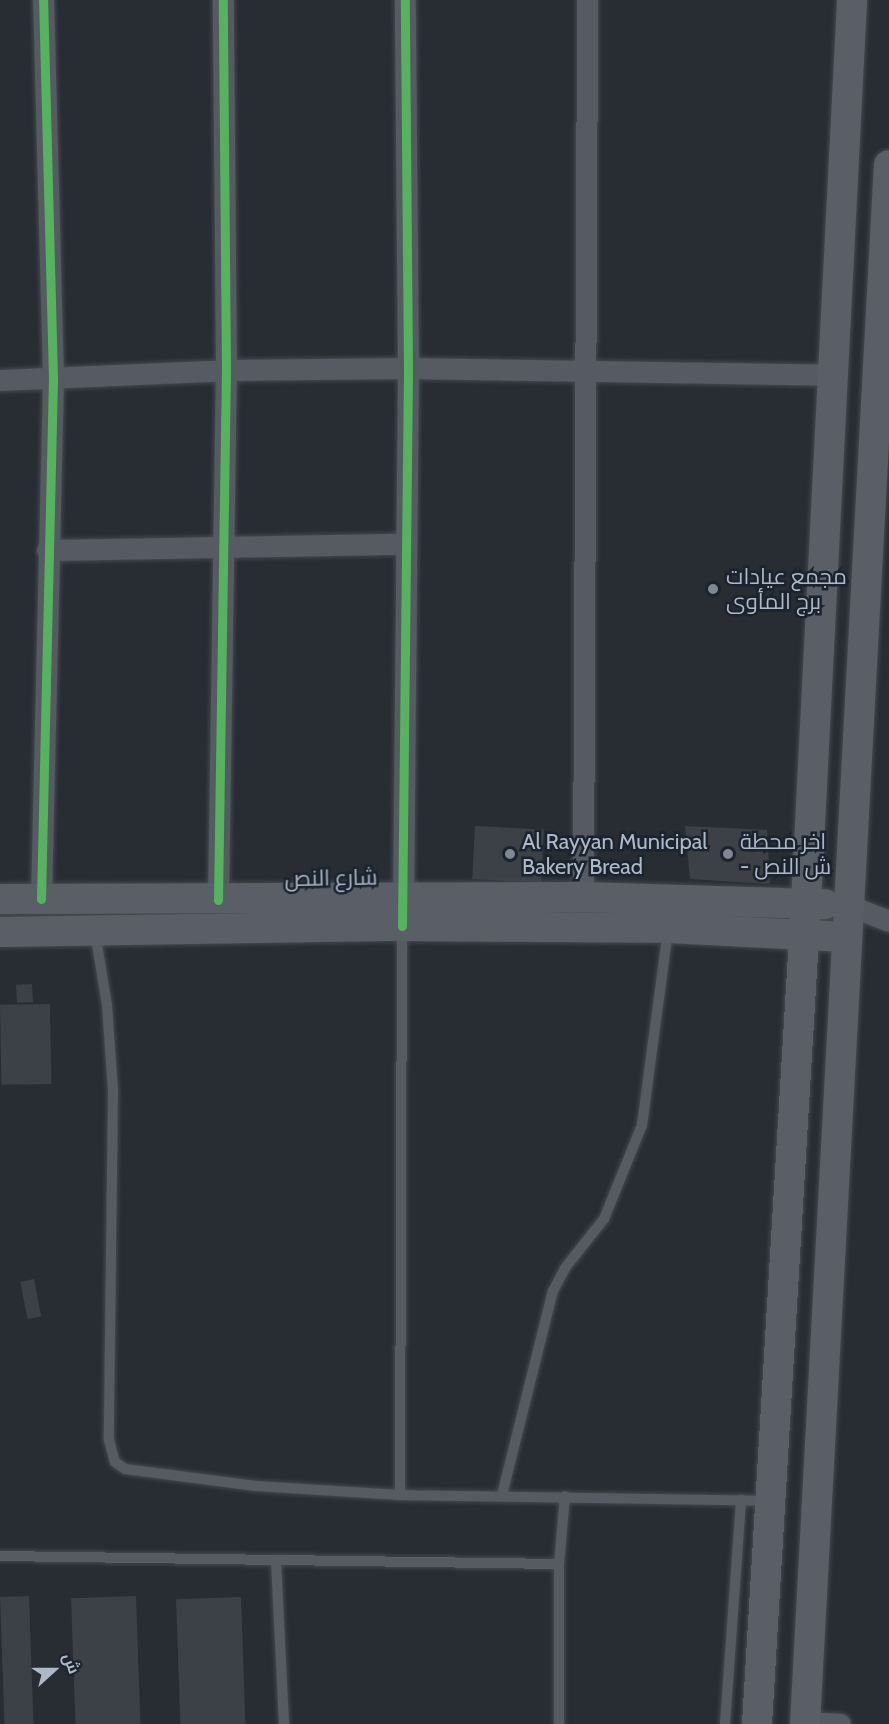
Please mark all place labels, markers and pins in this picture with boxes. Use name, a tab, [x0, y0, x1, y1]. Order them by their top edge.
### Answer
place label: مجمع عيادات برج المأوى	[726, 563, 847, 614]
marker: مجمع عيادات برج المأوى	[704, 580, 722, 598]
place label: Al Rayyan Municipal Bakery Bread	[522, 828, 707, 879]
place label: اخر محطة - ش النص	[740, 828, 831, 879]
marker: Al Rayyan Municipal Bakery Bread	[503, 847, 517, 861]
marker: اخر محطة - ش النص	[721, 847, 735, 861]

